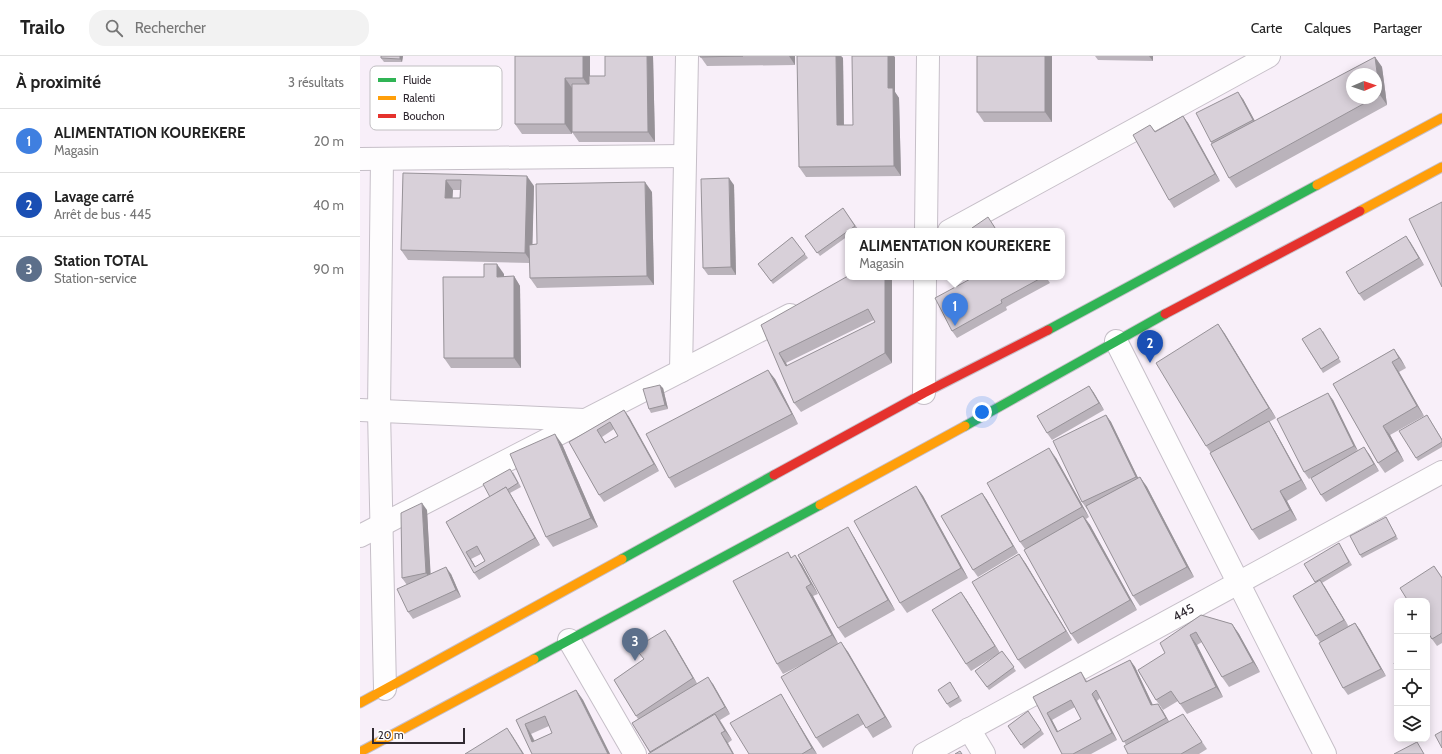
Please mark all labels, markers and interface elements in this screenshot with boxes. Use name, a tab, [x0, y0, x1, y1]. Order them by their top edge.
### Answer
search box	[89, 10, 369, 46]
text: Trailo	[20, 16, 65, 39]
icon: search	[103, 17, 125, 39]
text: Rechercher	[135, 19, 206, 37]
text: Carte	[1251, 19, 1282, 37]
text: Calques	[1304, 19, 1351, 37]
text: Partager	[1373, 19, 1422, 37]
legend	[370, 66, 502, 130]
north arrow	[1346, 68, 1382, 104]
text: À proximité	[16, 72, 101, 92]
text: Fluide	[403, 73, 432, 87]
text: 3 résultats	[288, 74, 344, 90]
text: Ralenti	[403, 91, 435, 105]
text: Bouchon	[403, 109, 445, 123]
text: ALIMENTATION KOUREKERE	[54, 124, 246, 142]
text: 1	[27, 133, 31, 149]
text: 20 m	[314, 133, 344, 149]
text: Magasin	[54, 142, 99, 158]
text: Lavage carré	[54, 188, 134, 206]
text: 2	[26, 197, 32, 213]
text: 40 m	[313, 197, 344, 213]
text: Arrêt de bus · 445	[54, 206, 151, 222]
popup	[845, 228, 1065, 280]
text: ALIMENTATION KOUREKERE	[859, 237, 1051, 255]
text: Station TOTAL	[54, 252, 148, 270]
text: Magasin	[859, 255, 904, 271]
text: 3	[25, 261, 33, 277]
text: 90 m	[313, 261, 344, 277]
text: Station-service	[54, 270, 137, 286]
pin: 1	[942, 293, 968, 326]
pin: 2	[1137, 330, 1163, 363]
your location	[972, 402, 992, 422]
map controls	[1394, 598, 1430, 742]
button: +	[1394, 598, 1430, 634]
street label: 445	[1169, 600, 1197, 624]
pin: 3	[622, 628, 648, 661]
button: −	[1394, 634, 1430, 670]
button: locate	[1394, 670, 1430, 706]
button: layers	[1394, 706, 1430, 742]
scale bar	[372, 726, 465, 745]
text: 20 m	[378, 728, 404, 742]

